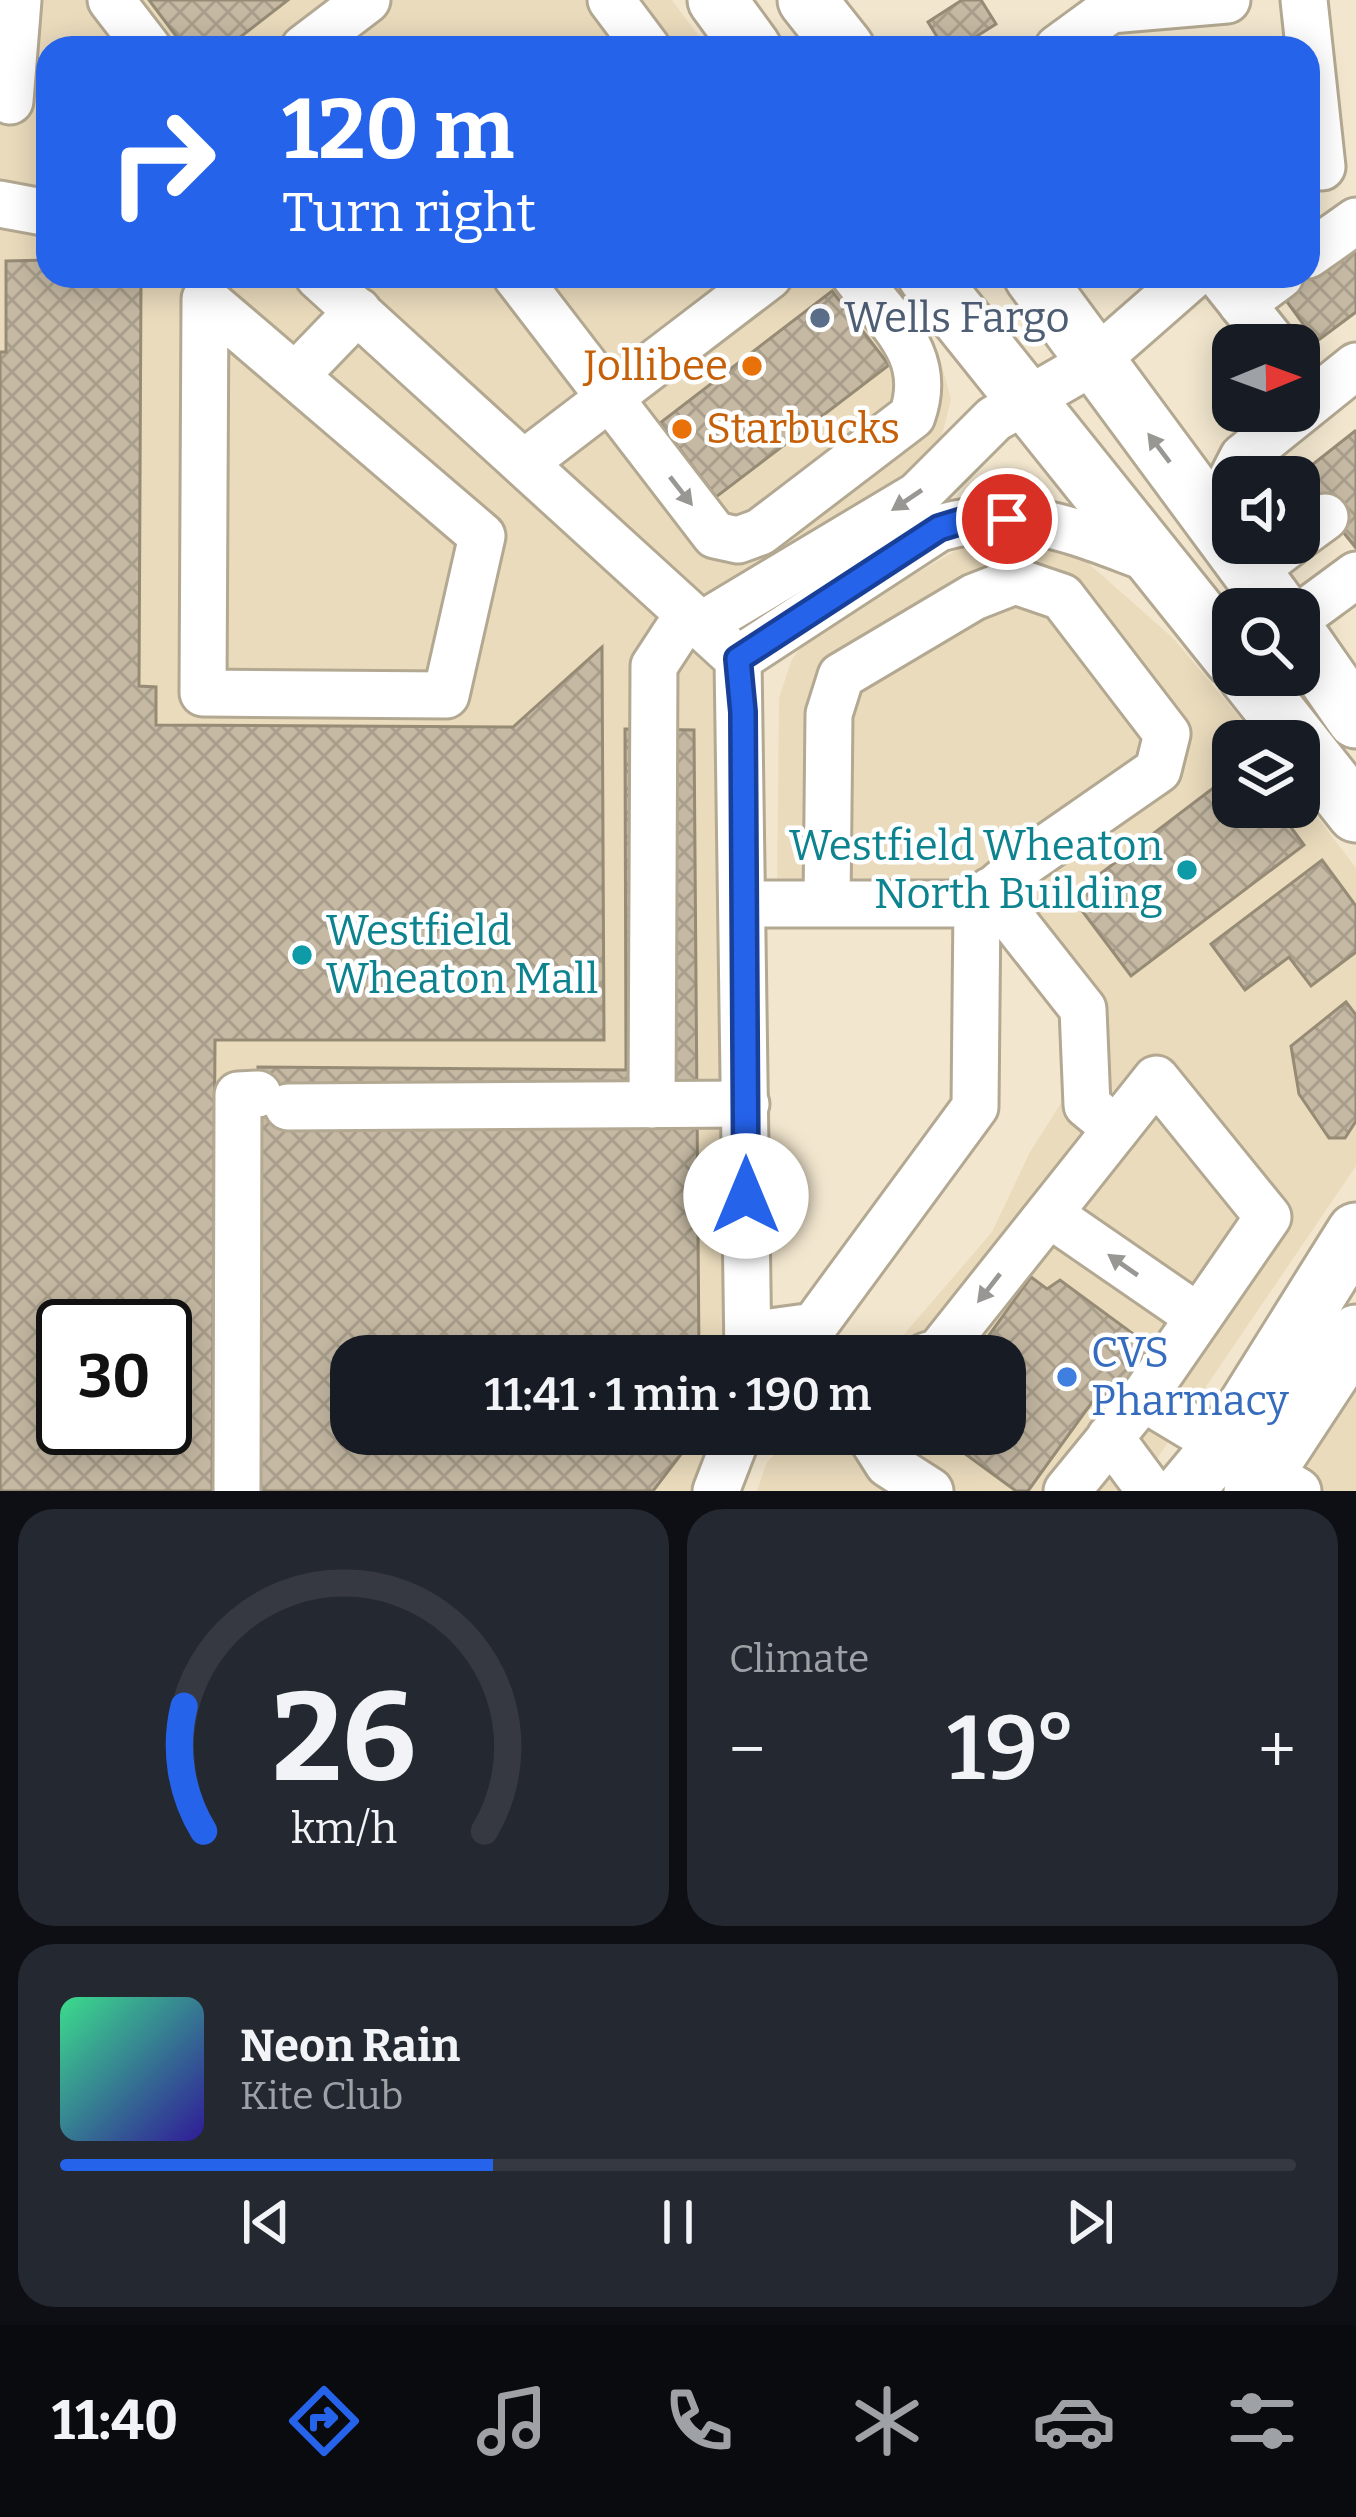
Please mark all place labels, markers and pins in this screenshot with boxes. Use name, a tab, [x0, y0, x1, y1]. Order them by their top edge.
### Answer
place label: Wells Fargo	[844, 293, 1070, 343]
marker: Wells Fargo	[807, 305, 833, 331]
place label: Jollibee	[583, 341, 728, 391]
marker: Jollibee	[739, 353, 765, 379]
place label: Starbucks	[706, 404, 900, 454]
marker: Starbucks	[669, 416, 695, 442]
pin	[956, 468, 1058, 570]
place label: Westfield Wheaton North Building	[789, 821, 1163, 919]
marker: Westfield Wheaton North Building	[1174, 857, 1200, 883]
place label: Westfield Wheaton Mall	[326, 906, 598, 1004]
marker: Westfield Wheaton Mall	[289, 942, 315, 968]
place label: CVS Pharmacy	[1091, 1328, 1289, 1426]
marker: CVS Pharmacy	[1054, 1364, 1080, 1390]

